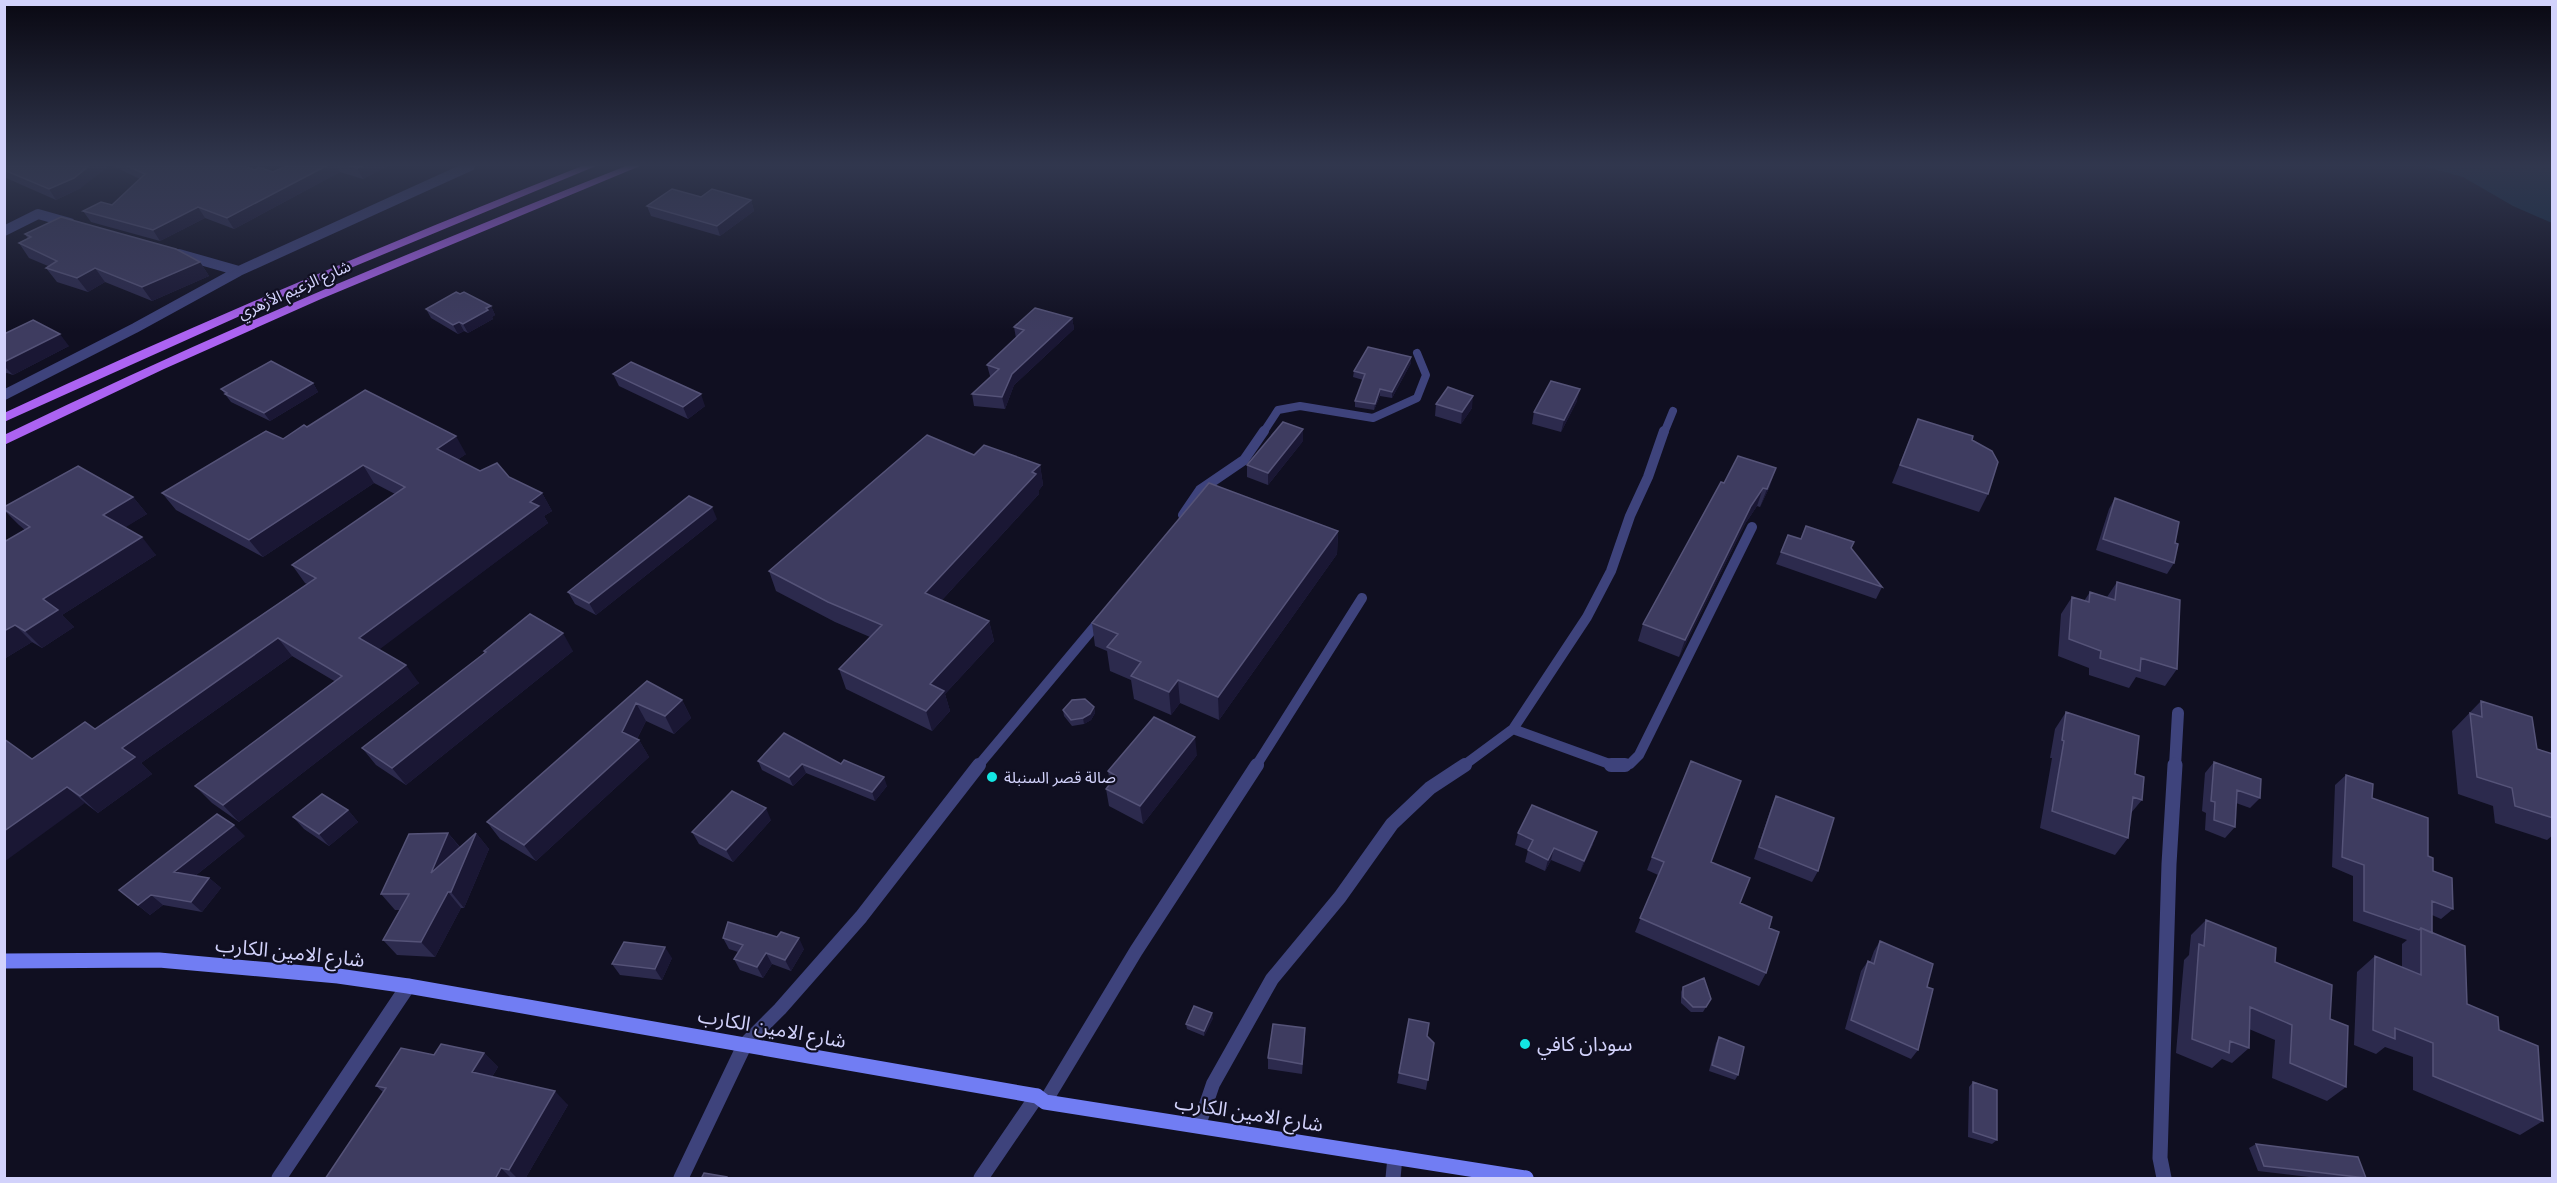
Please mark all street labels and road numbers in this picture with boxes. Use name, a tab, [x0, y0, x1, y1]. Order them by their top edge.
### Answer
street label: شارع الزعيم الأزهري	[235, 256, 355, 326]
street label: شارع الامين الكارب	[214, 932, 366, 975]
street label: شارع الامين الكارب	[695, 1003, 848, 1056]
street label: شارع الامين الكارب	[1173, 1089, 1325, 1140]

